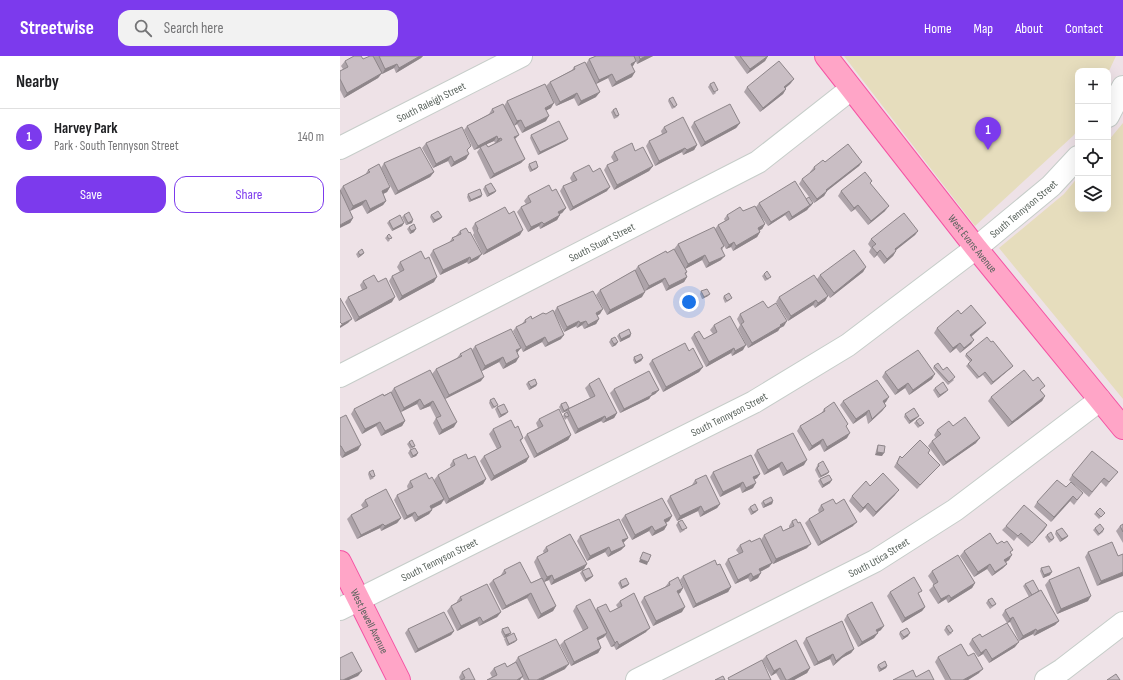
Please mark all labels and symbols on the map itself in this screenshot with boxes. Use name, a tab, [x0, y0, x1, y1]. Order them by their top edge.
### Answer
street label: South Raleigh Street	[394, 79, 468, 125]
pin: 1	[975, 117, 1001, 150]
street label: South Tennyson Street	[987, 177, 1060, 240]
street label: West Evans Avenue	[946, 212, 1000, 275]
street label: South Stuart Street	[567, 219, 637, 264]
your location	[679, 292, 699, 312]
street label: South Tennyson Street	[689, 389, 770, 439]
street label: South Utica Street	[846, 534, 912, 580]
street label: South Tennyson Street	[399, 535, 480, 584]
street label: West Jewell Avenue	[348, 587, 391, 655]

